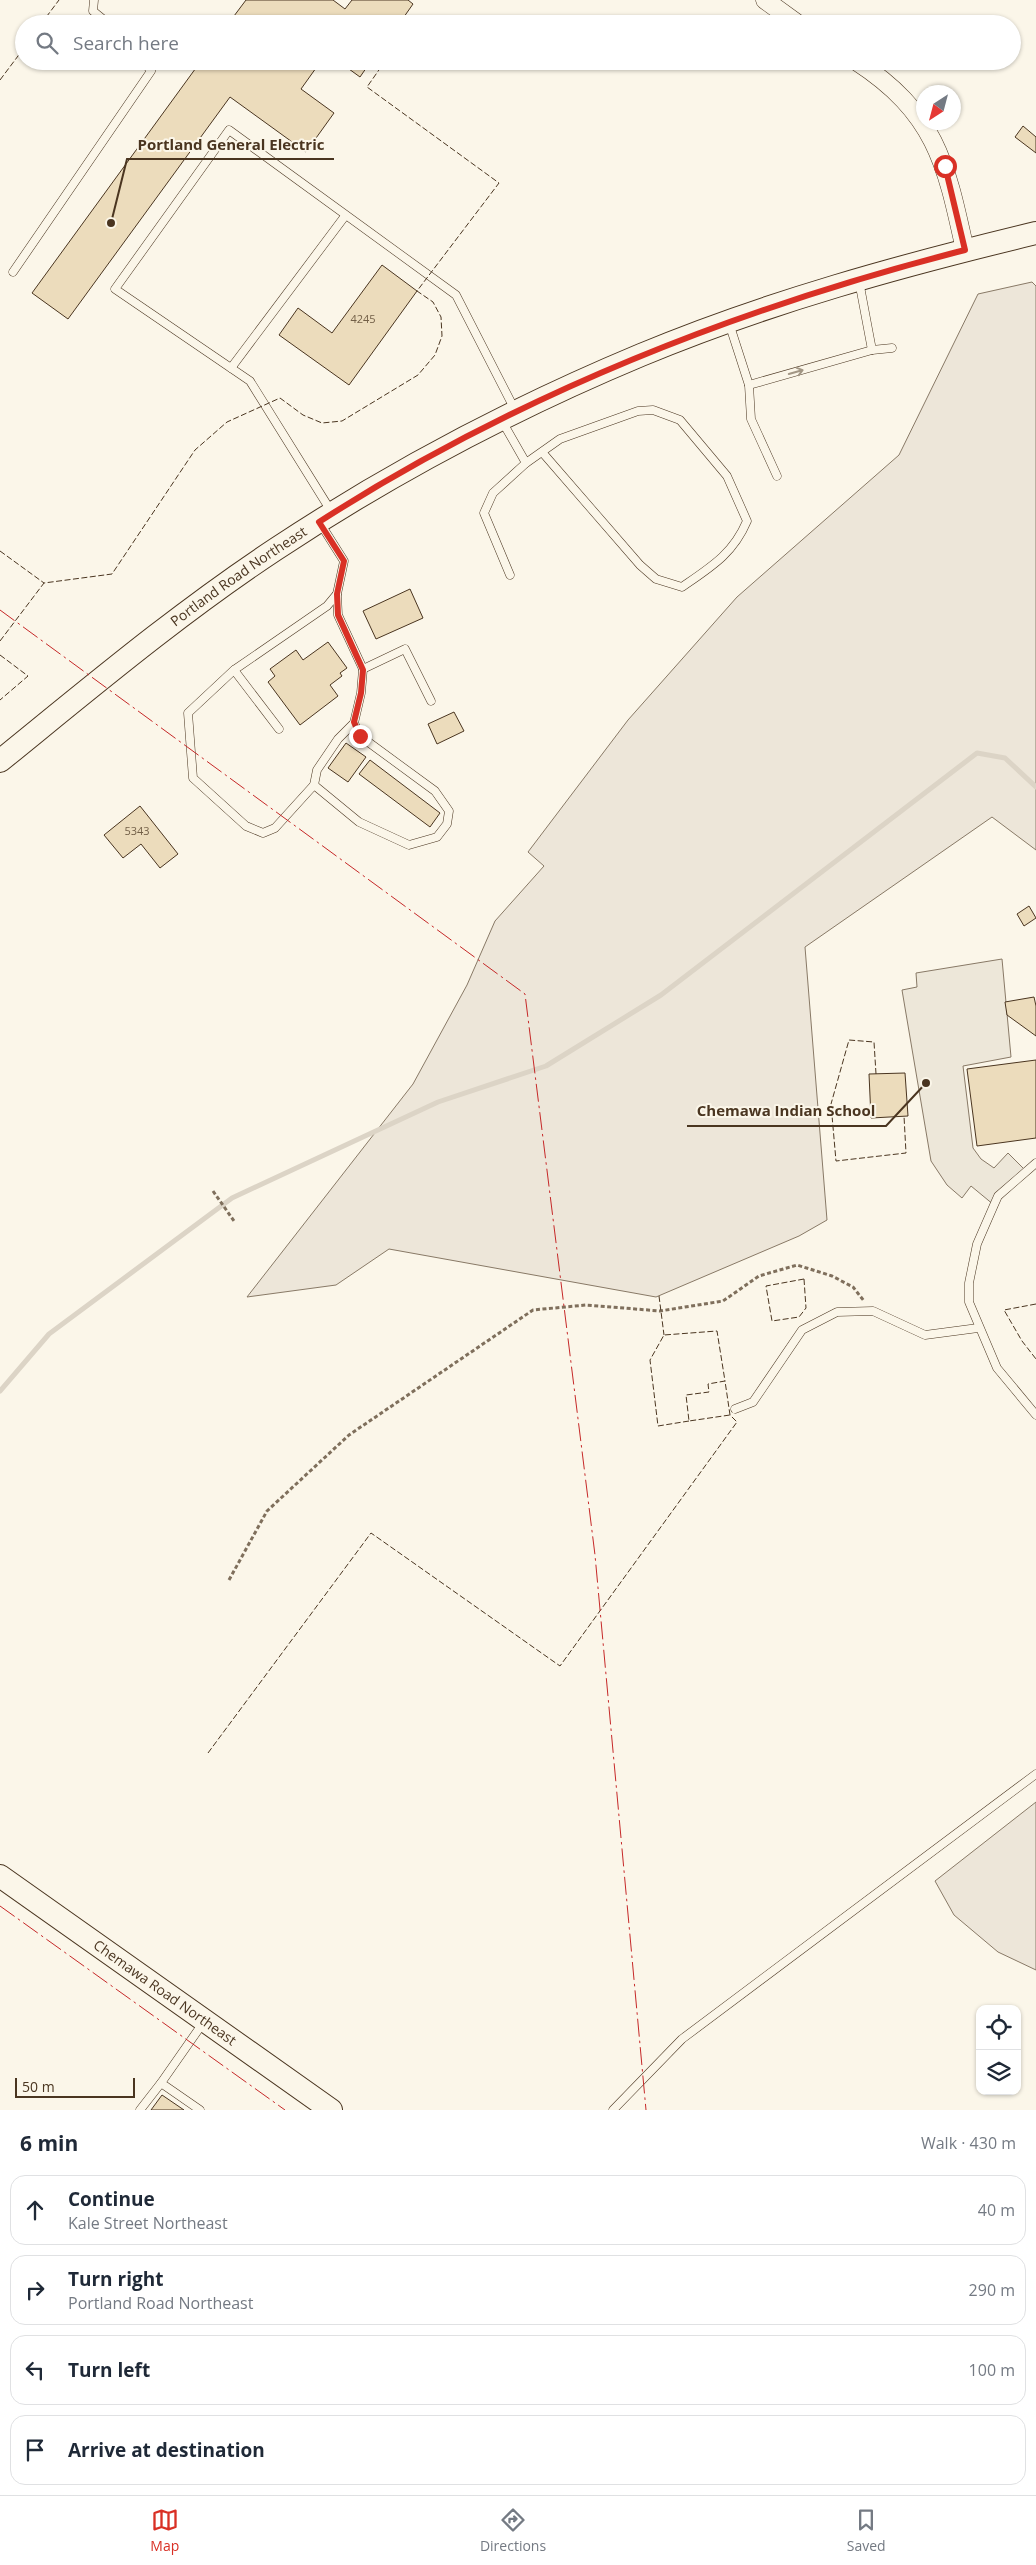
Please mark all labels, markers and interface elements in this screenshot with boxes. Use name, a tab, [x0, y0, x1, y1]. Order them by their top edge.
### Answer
search box	[15, 15, 1021, 70]
icon: search	[33, 29, 61, 57]
text: Search here	[73, 30, 179, 56]
north arrow	[916, 85, 961, 130]
callout: Portland General Electric	[127, 129, 334, 159]
text: Portland General Electric	[138, 134, 325, 154]
route start	[934, 155, 957, 178]
house number: 4245	[350, 311, 376, 326]
one-way arrow	[787, 366, 803, 376]
street label: Portland Road Northeast	[166, 522, 310, 630]
route end	[349, 725, 372, 748]
house number: 5343	[124, 823, 150, 838]
callout: Chemawa Indian School	[687, 1096, 886, 1126]
text: Chemawa Indian School	[697, 1100, 875, 1120]
street label: Chemawa Road Northeast	[90, 1935, 241, 2049]
map controls	[976, 2005, 1021, 2095]
button: locate	[976, 2005, 1021, 2050]
button: layers	[976, 2050, 1021, 2095]
scale bar	[15, 2075, 135, 2098]
text: 50 m	[22, 2077, 55, 2096]
text: 6 min	[20, 2129, 78, 2157]
text: Walk · 430 m	[921, 2132, 1016, 2154]
text: Continue	[68, 2186, 155, 2212]
icon: ahead	[21, 2196, 49, 2224]
text: 40 m	[978, 2199, 1015, 2221]
text: Kale Street Northeast	[68, 2212, 228, 2234]
text: Turn right	[68, 2266, 163, 2292]
icon: right	[21, 2276, 49, 2304]
text: 290 m	[969, 2279, 1015, 2301]
text: Portland Road Northeast	[68, 2292, 253, 2314]
icon: left	[21, 2356, 49, 2384]
text: Turn left	[68, 2357, 150, 2383]
text: 100 m	[969, 2359, 1015, 2381]
icon: arrive	[21, 2436, 49, 2464]
text: Arrive at destination	[68, 2437, 265, 2463]
tab: Map	[150, 2506, 179, 2555]
tab: Directions	[480, 2506, 546, 2555]
tab: Saved	[847, 2506, 886, 2555]

